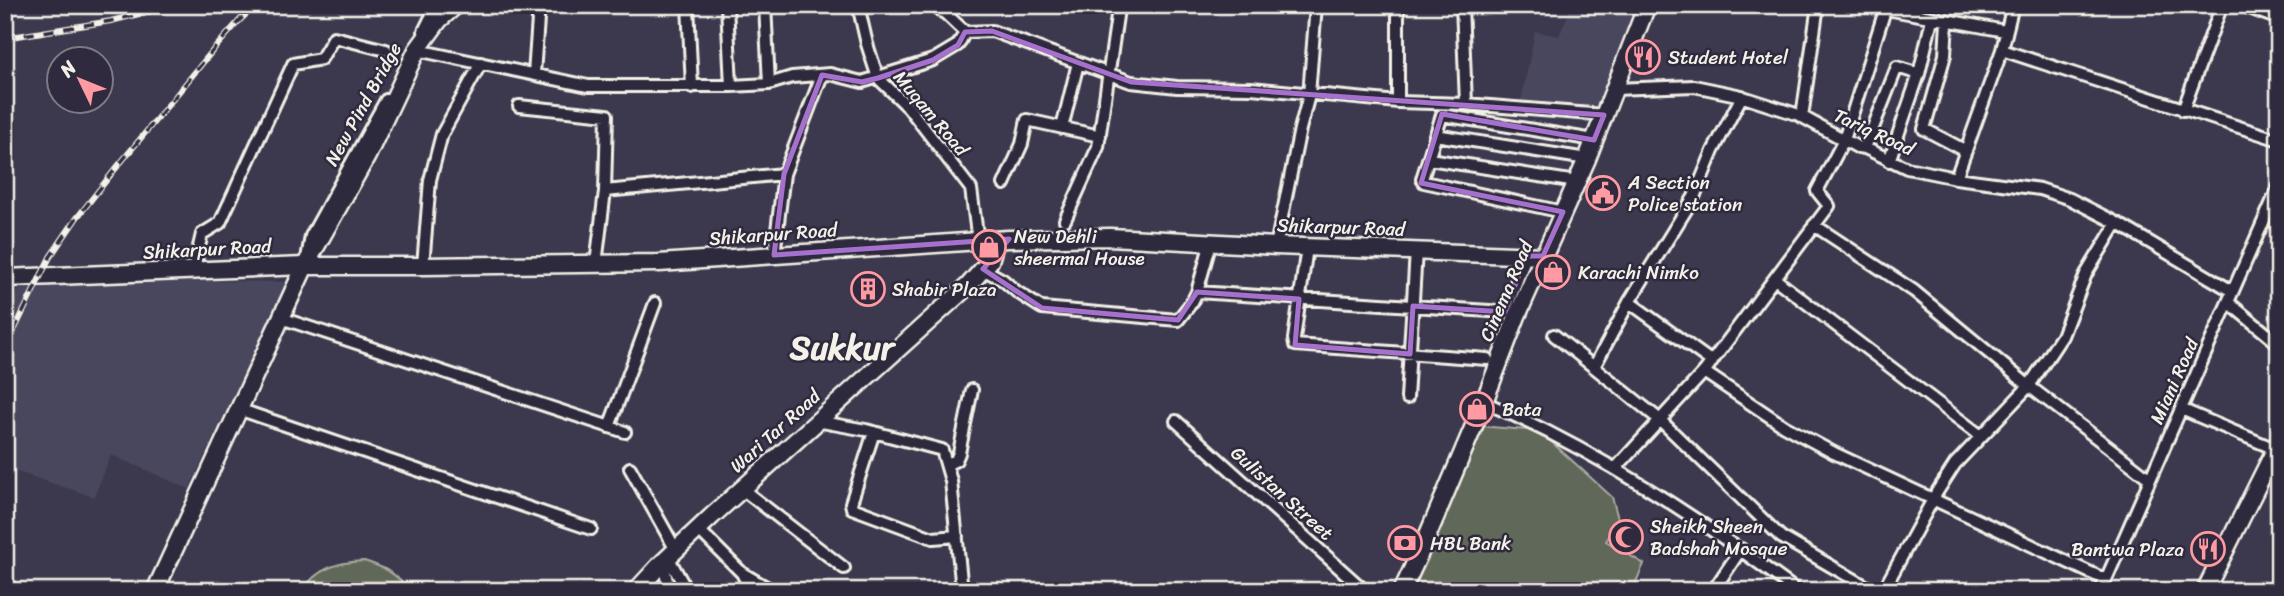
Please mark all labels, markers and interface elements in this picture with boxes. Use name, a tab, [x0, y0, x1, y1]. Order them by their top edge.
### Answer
street label: New Pind Bridge	[315, 36, 411, 172]
restaurant icon: Student Hotel	[1624, 38, 1662, 76]
place label: Student Hotel	[1668, 41, 1789, 74]
north arrow	[46, 46, 116, 116]
text: N	[51, 52, 85, 86]
street label: Muqam Road	[885, 62, 978, 165]
street label: Tariq Road	[1828, 99, 1922, 166]
place label: A Section Police station	[1627, 166, 1742, 221]
public building icon: A Section Police station	[1584, 174, 1622, 212]
street label: Shikarpur Road	[1276, 208, 1408, 246]
street label: Shikarpur Road	[708, 213, 840, 255]
place label: New Dehli sheermal House	[1013, 220, 1145, 275]
shop icon: New Dehli sheermal House	[970, 228, 1008, 266]
street label: Shikarpur Road	[142, 229, 274, 269]
street label: Cinema Road	[1470, 234, 1543, 347]
shop icon: Karachi Nimko	[1534, 253, 1572, 291]
place label: Karachi Nimko	[1578, 256, 1699, 289]
building icon: Shabir Plaza	[849, 270, 887, 308]
place label: Shabir Plaza	[892, 273, 997, 306]
district label: Sukkur	[789, 319, 897, 377]
street label: Miani Road	[2140, 332, 2208, 429]
street label: Wari Tar Road	[722, 379, 830, 481]
shop icon: Bata	[1458, 390, 1496, 428]
place label: Bata	[1502, 393, 1542, 426]
street label: Gulistan Street	[1223, 437, 1341, 549]
place label: Sheikh Sheen Badshah Mosque	[1650, 510, 1788, 565]
mosque icon: Sheikh Sheen Badshah Mosque	[1607, 518, 1645, 556]
bank icon: HBL Bank	[1386, 524, 1424, 562]
place label: HBL Bank	[1430, 527, 1511, 560]
restaurant icon: Bantwa Plaza	[2189, 530, 2227, 568]
place label: Bantwa Plaza	[2071, 533, 2184, 566]

